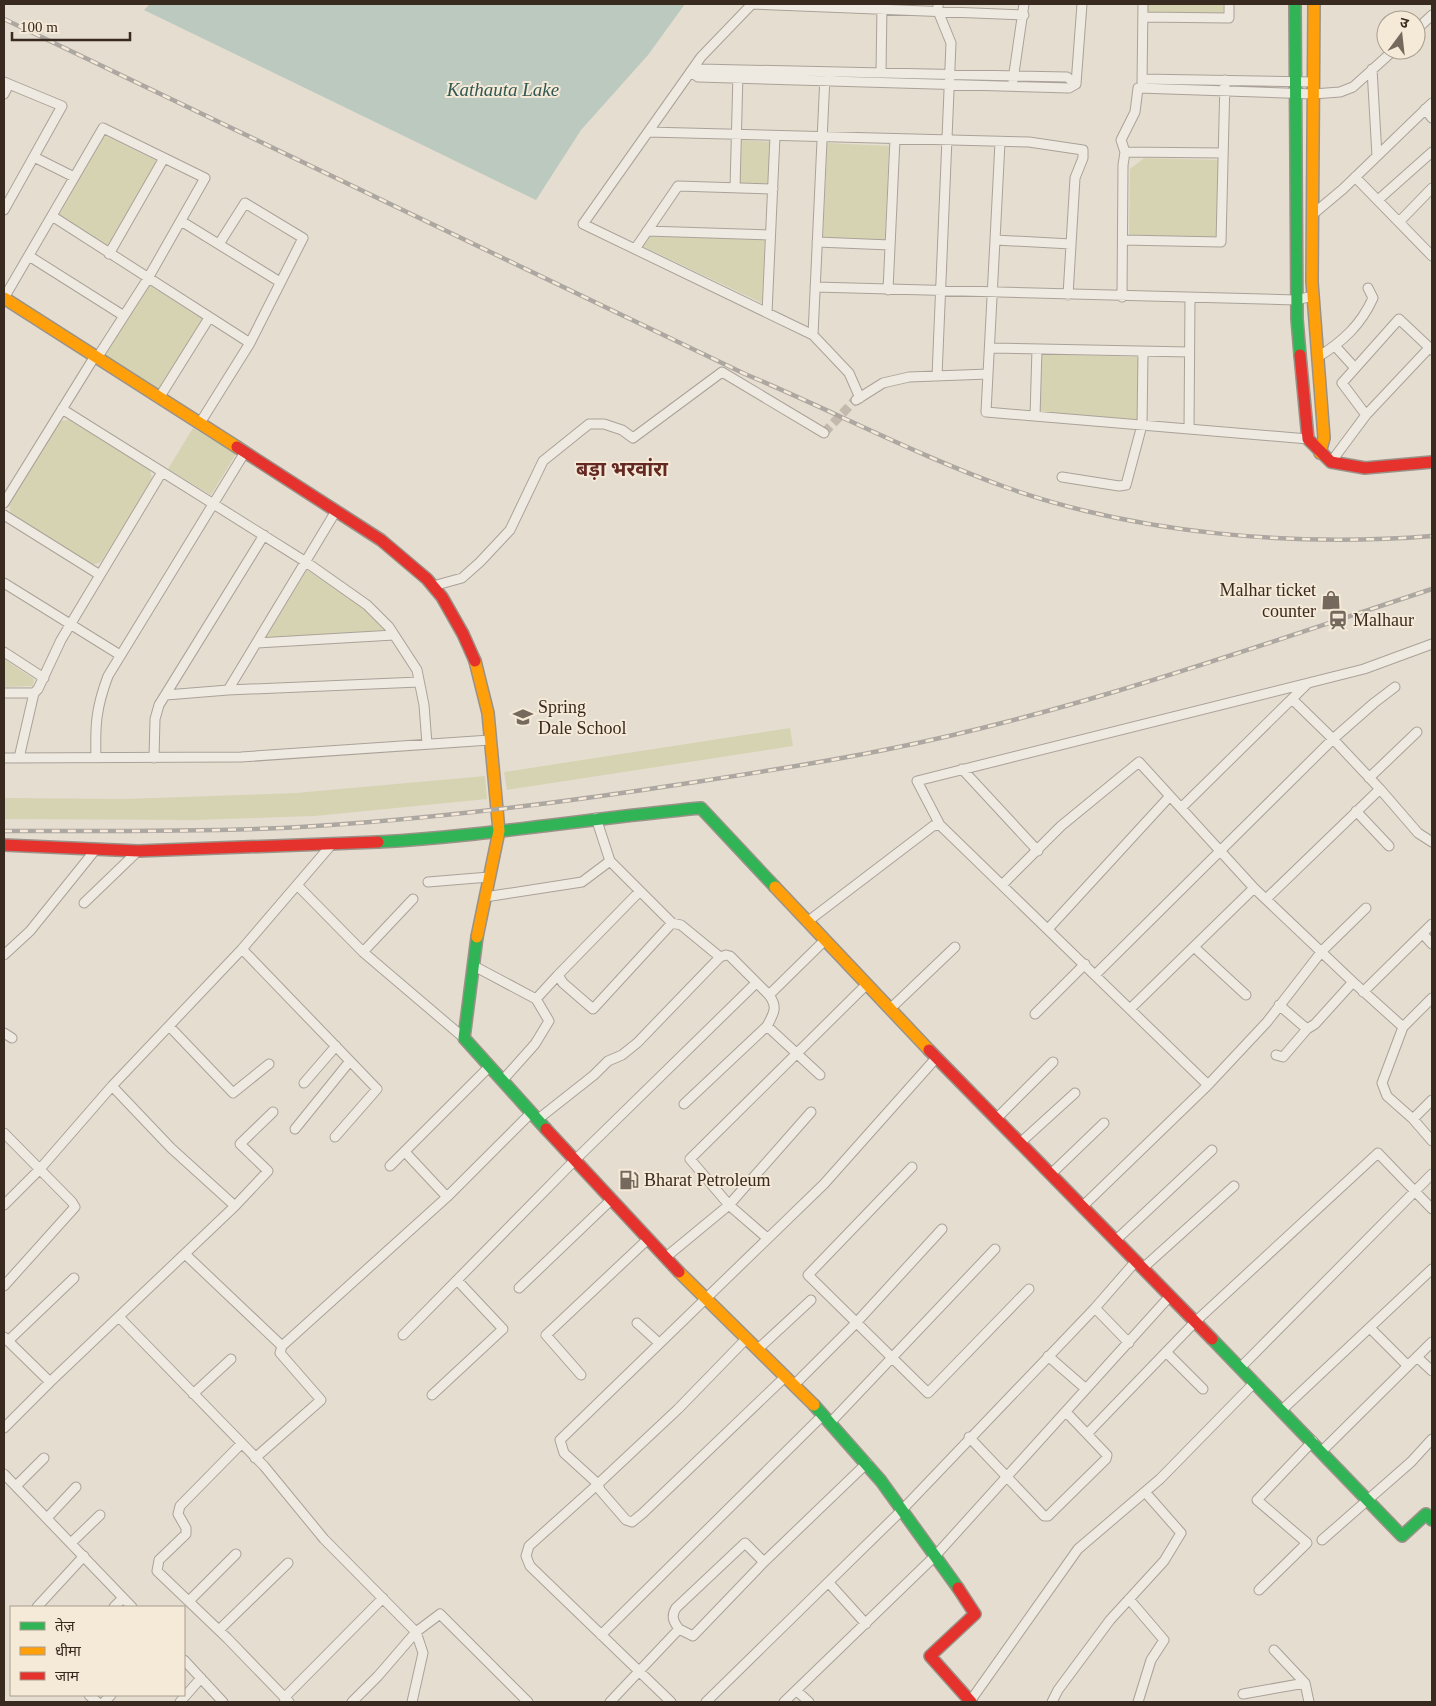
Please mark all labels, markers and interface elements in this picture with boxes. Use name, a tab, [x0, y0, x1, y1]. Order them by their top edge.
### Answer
scale bar	[12, 10, 130, 42]
north arrow	[1376, 10, 1426, 60]
text: उ	[1398, 15, 1411, 31]
text: 100 m	[20, 19, 58, 35]
water label: Kathauta Lake	[446, 79, 559, 100]
district label: बड़ा भरवांरा	[576, 457, 669, 480]
place label: Malhar ticket counter	[1220, 580, 1316, 621]
shop icon: Malhar ticket counter	[1320, 589, 1342, 611]
station icon: Malhaur	[1327, 609, 1349, 631]
place label: Malhaur	[1353, 610, 1414, 630]
place label: Spring Dale School	[538, 697, 626, 738]
school or university icon: Spring Dale School	[512, 706, 534, 728]
fuel station icon: Bharat Petroleum	[618, 1169, 640, 1191]
place label: Bharat Petroleum	[644, 1170, 770, 1190]
legend	[10, 1606, 185, 1696]
text: तेज़	[55, 1617, 76, 1634]
text: धीमा	[55, 1643, 82, 1659]
text: जाम	[55, 1668, 80, 1684]

